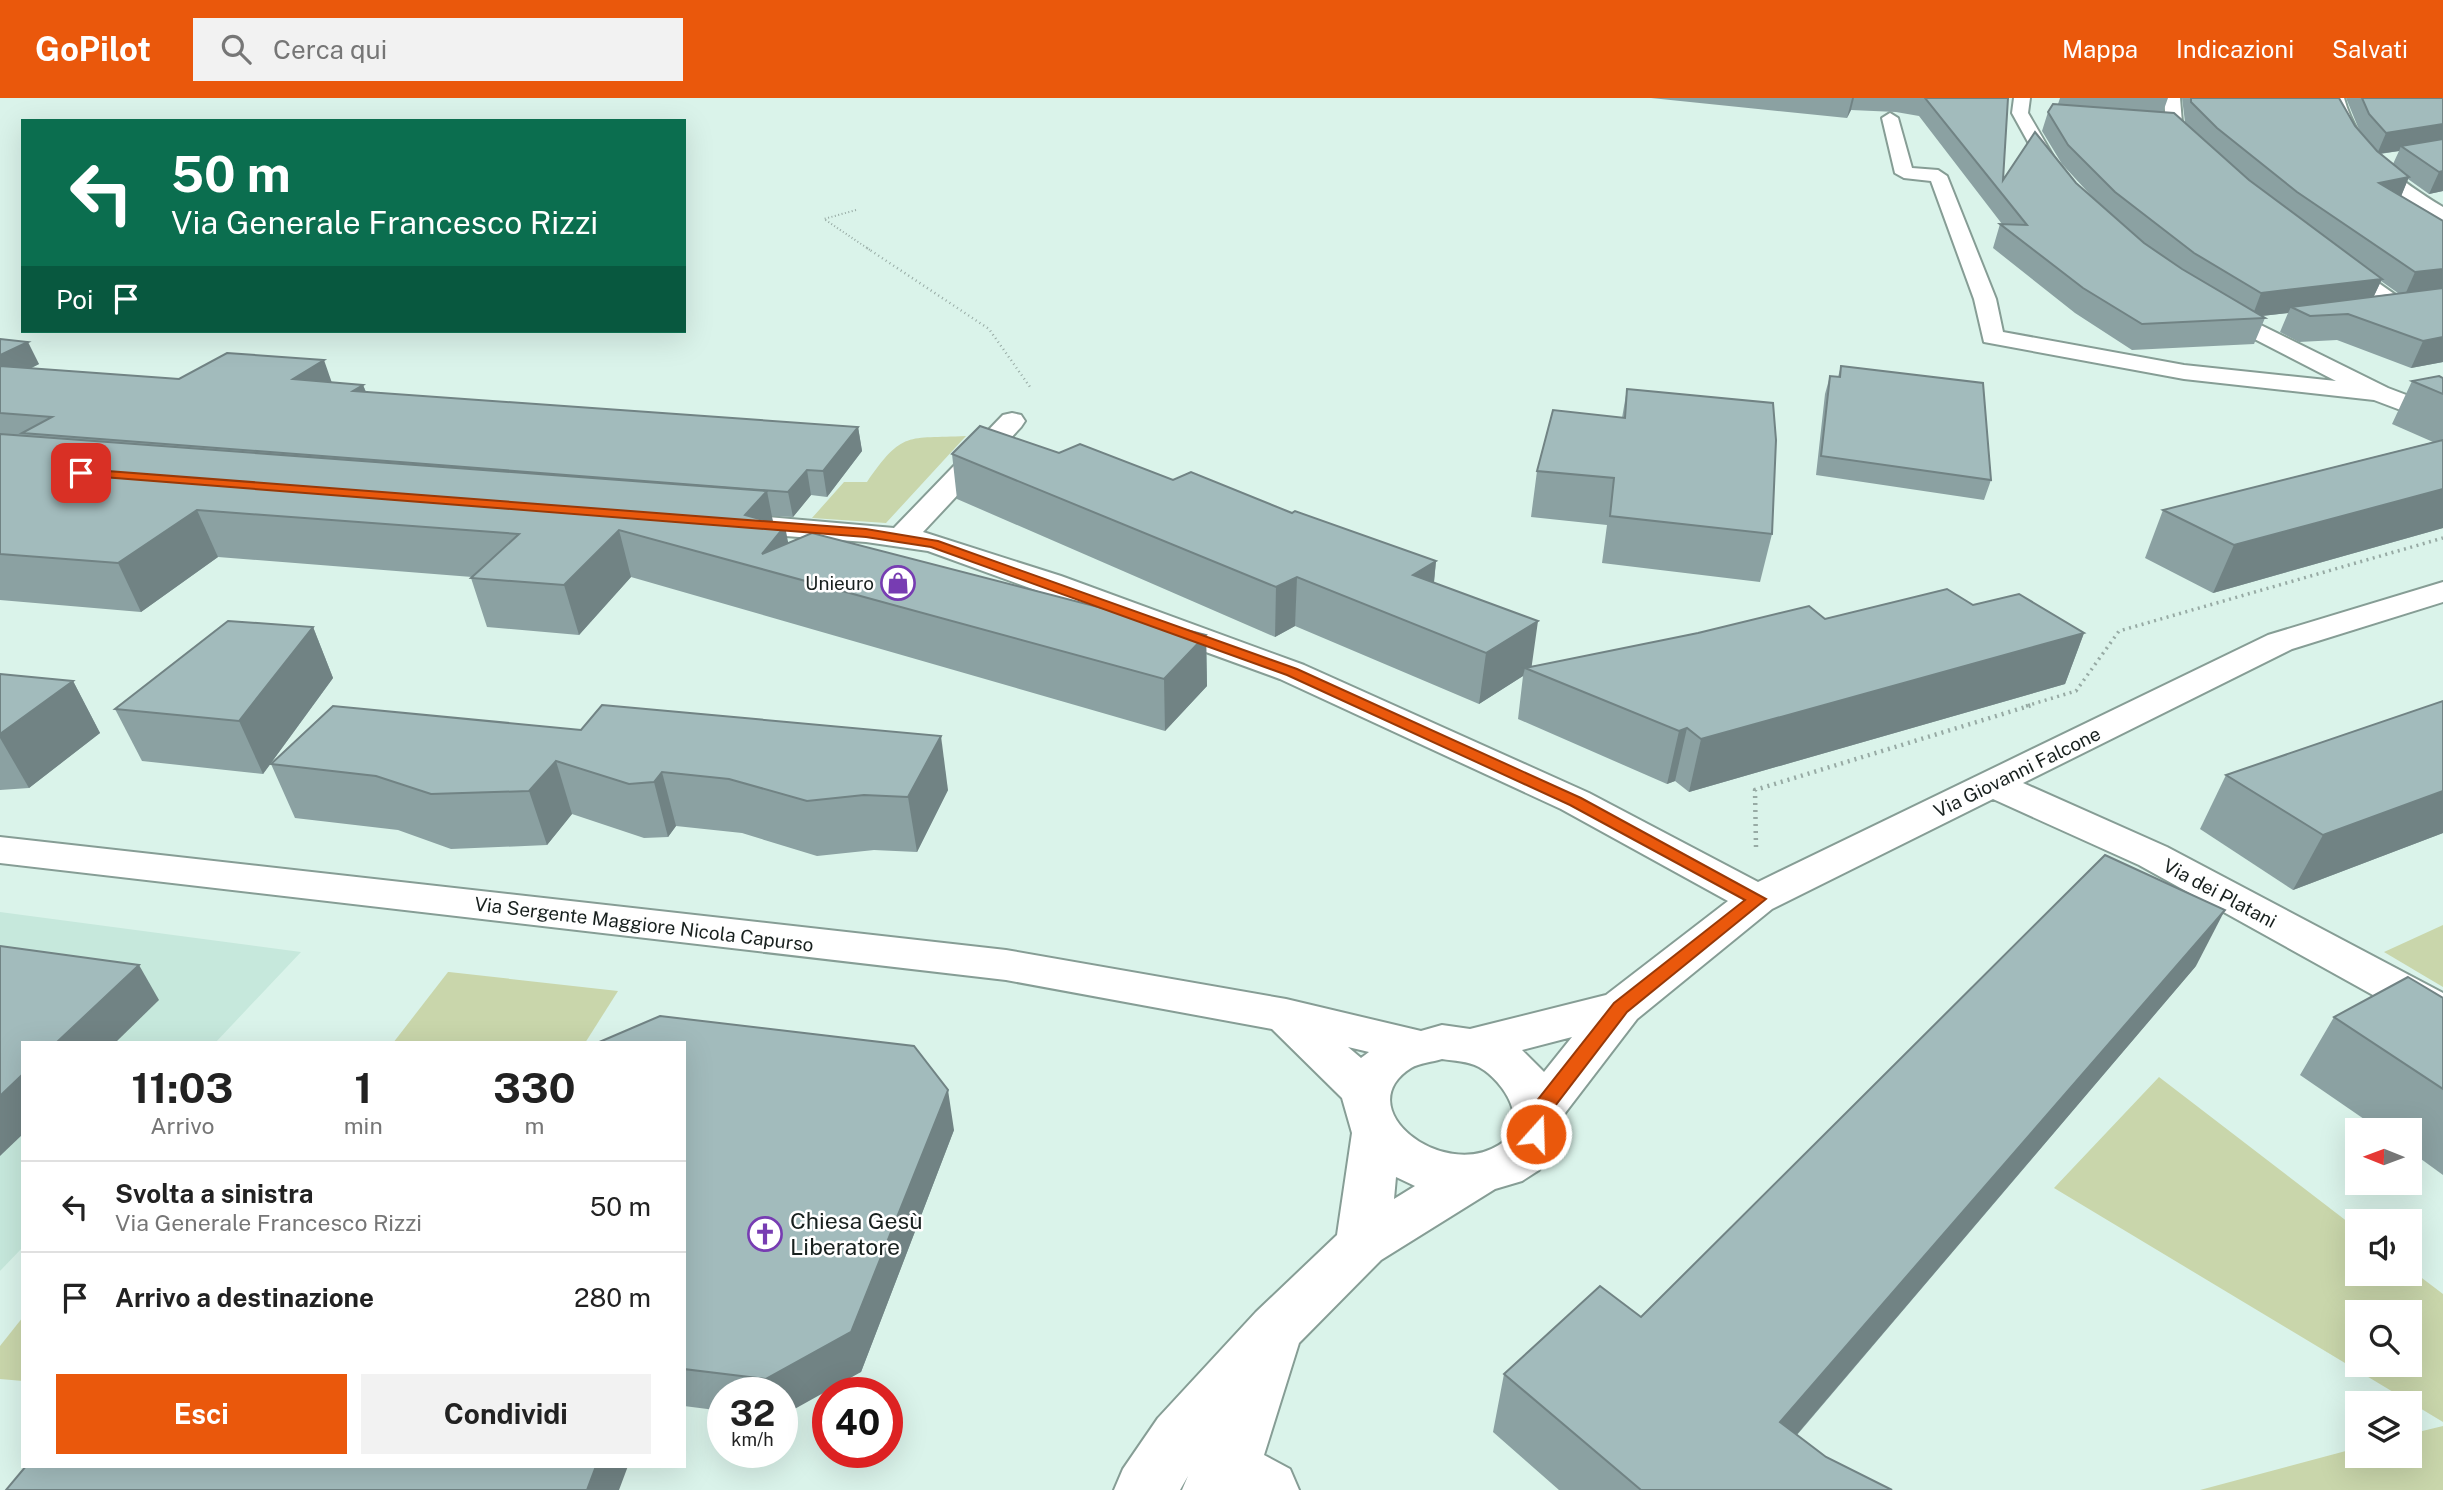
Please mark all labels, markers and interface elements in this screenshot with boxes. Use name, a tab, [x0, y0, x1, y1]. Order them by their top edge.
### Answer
search box	[193, 18, 683, 81]
text: GoPilot	[35, 30, 151, 68]
icon: search	[217, 30, 255, 68]
text: Cerca qui	[273, 34, 387, 65]
text: Mappa	[2062, 35, 2138, 63]
text: Indicazioni	[2176, 35, 2294, 63]
text: Salvati	[2332, 35, 2408, 63]
text: 50 m	[171, 145, 291, 203]
icon: left	[56, 147, 147, 238]
text: Via Generale Francesco Rizzi	[171, 204, 598, 241]
icon: arrive	[107, 280, 145, 318]
text: Poi	[56, 284, 93, 315]
pin	[51, 443, 111, 503]
icon: arrive	[62, 454, 100, 492]
shop icon: Unieuro	[879, 564, 917, 602]
place label: Unieuro	[805, 572, 874, 594]
street label: Via Giovanni Falcone	[1930, 722, 2104, 822]
street label: Via dei Platani	[2160, 854, 2280, 932]
street label: Via Sergente Maggiore Nicola Capurso	[473, 892, 815, 956]
text: 11:03	[131, 1063, 233, 1112]
text: 1	[354, 1063, 372, 1112]
text: 330	[493, 1063, 576, 1112]
position arrow	[1499, 1097, 1573, 1171]
text: Arrivo	[150, 1112, 215, 1139]
text: min	[344, 1112, 383, 1139]
text: m	[524, 1112, 544, 1139]
north arrow	[2345, 1118, 2422, 1195]
map controls	[2345, 1118, 2422, 1468]
text: Svolta a sinistra	[115, 1178, 313, 1209]
icon: left	[56, 1188, 94, 1226]
text: 50 m	[590, 1191, 651, 1222]
place label: Chiesa Gesù Liberatore	[790, 1207, 923, 1260]
text: Via Generale Francesco Rizzi	[115, 1209, 422, 1236]
button: sound	[2345, 1209, 2422, 1286]
church icon: Chiesa Gesù Liberatore	[746, 1215, 784, 1253]
icon: arrive	[56, 1279, 94, 1317]
text: Arrivo a destinazione	[115, 1282, 374, 1313]
text: 280 m	[574, 1282, 651, 1313]
button: search	[2345, 1300, 2422, 1377]
button: Esci	[56, 1374, 347, 1454]
button: Condividi	[361, 1374, 651, 1454]
speed limit sign: 40	[812, 1377, 903, 1468]
button: layers	[2345, 1391, 2422, 1468]
text: 32	[730, 1393, 775, 1434]
text: km/h	[731, 1429, 774, 1450]

